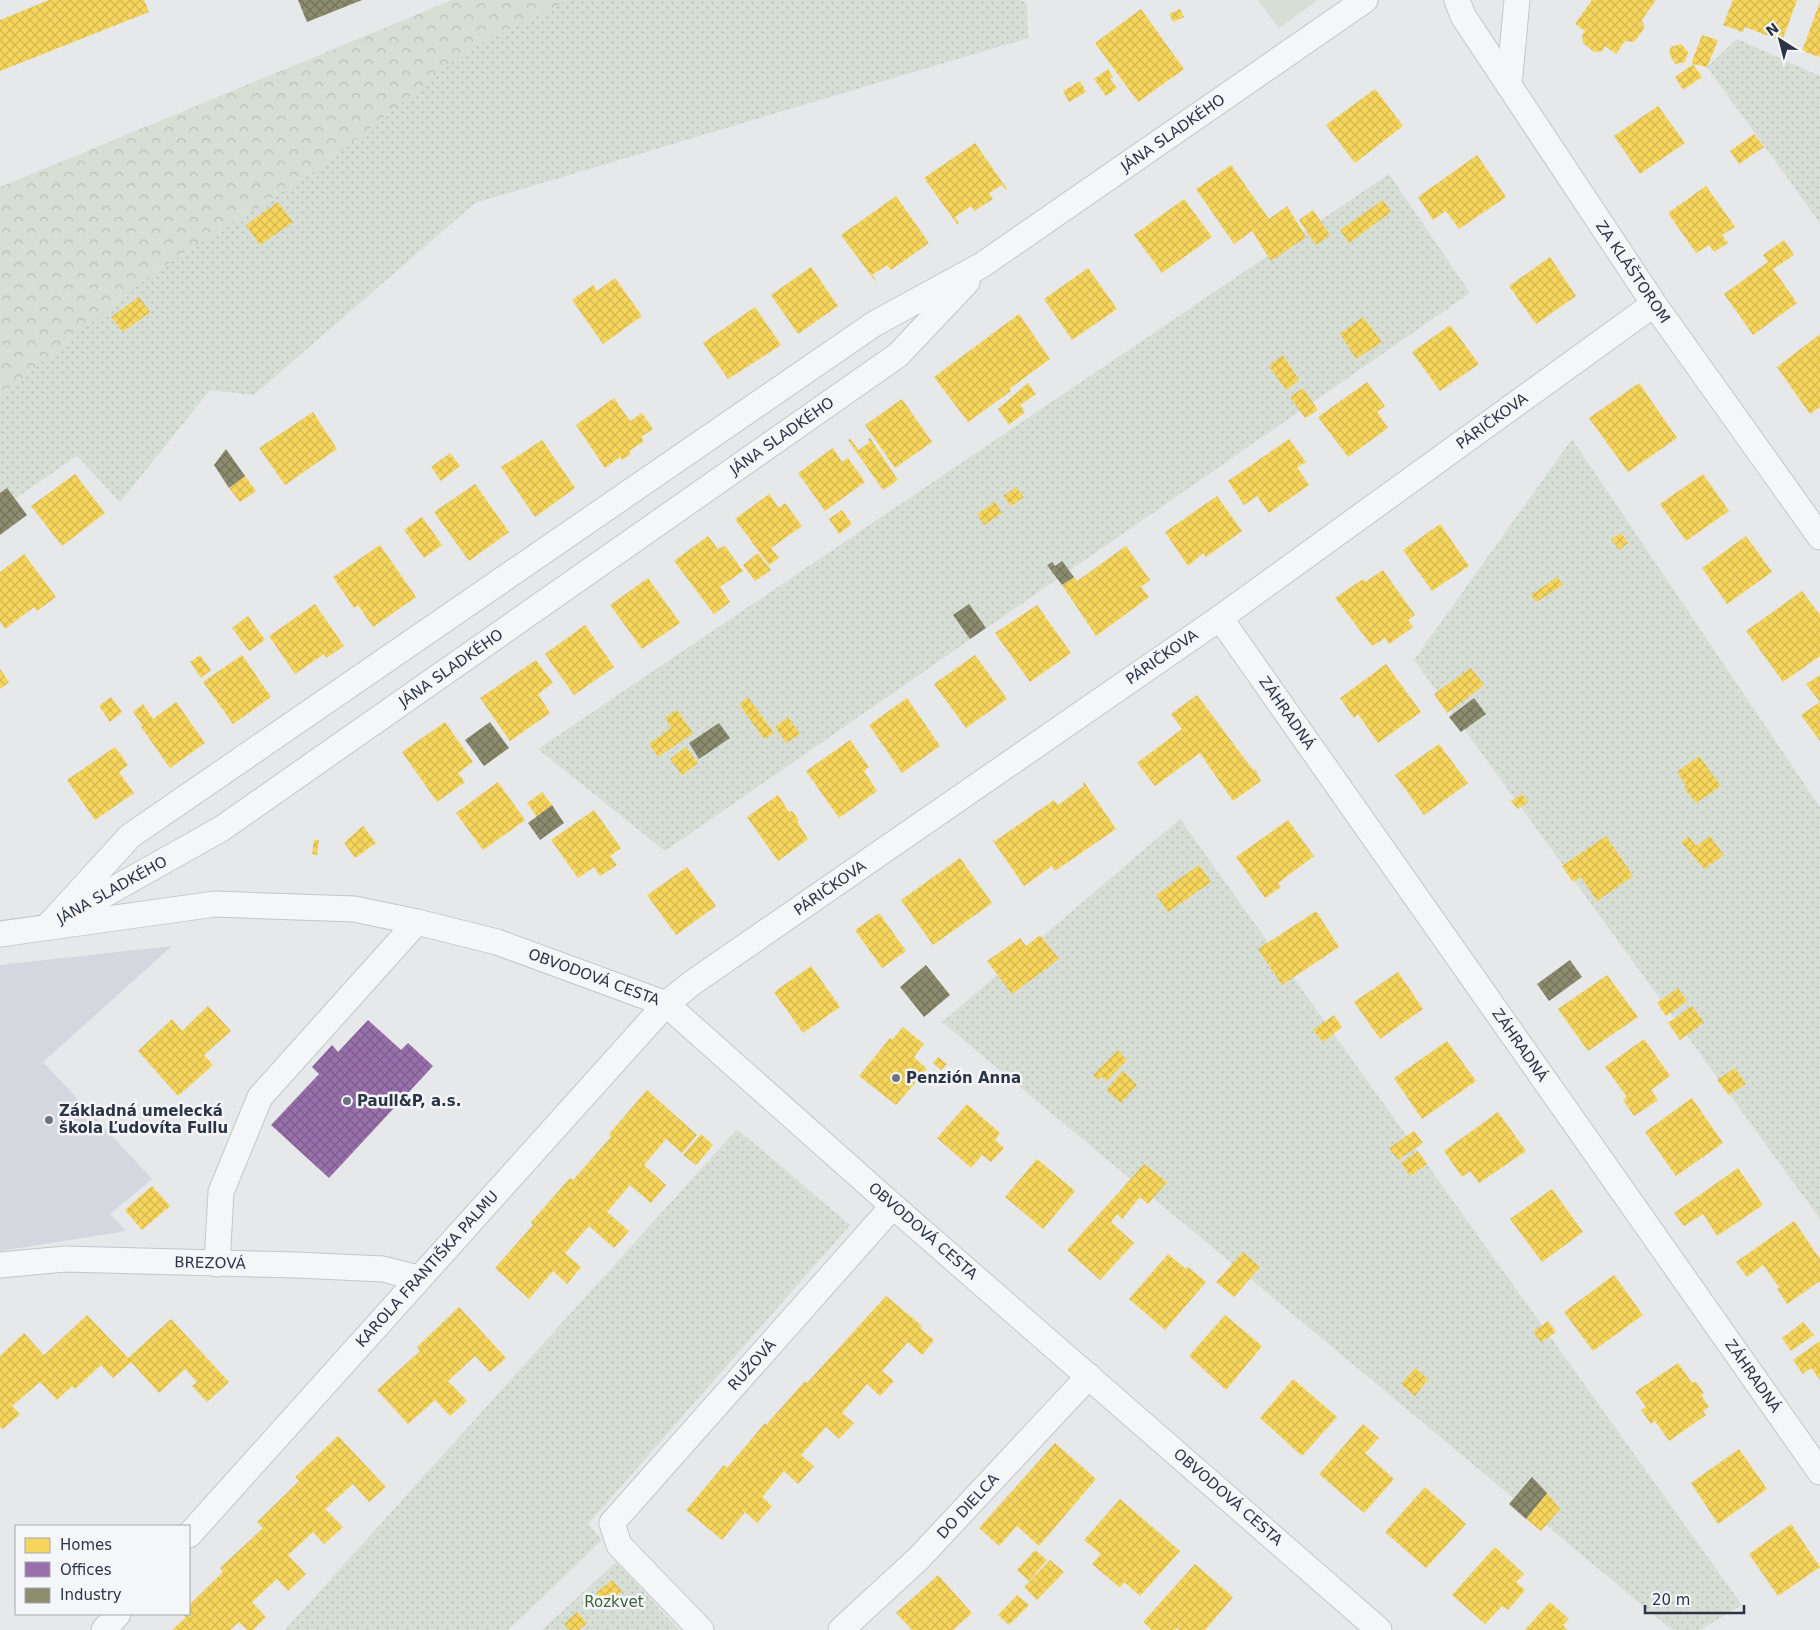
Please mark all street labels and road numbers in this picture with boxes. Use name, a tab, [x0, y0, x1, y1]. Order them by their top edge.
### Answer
street label: JÁNA SLADKÉHO	[1116, 90, 1229, 176]
street label: ZA KLÁŠTOROM	[1592, 217, 1675, 327]
street label: PÁRIČKOVA	[1452, 388, 1532, 453]
street label: JÁNA SLADKÉHO	[725, 393, 838, 479]
street label: PÁRIČKOVA	[1122, 624, 1202, 688]
street label: JÁNA SLADKÉHO	[394, 625, 507, 711]
street label: ZÁHRADNÁ	[1255, 672, 1320, 754]
street label: JÁNA SLADKÉHO	[52, 851, 170, 928]
street label: PÁRIČKOVA	[790, 855, 870, 919]
street label: OBVODOVÁ CESTA	[526, 944, 663, 1009]
street label: ZÁHRADNÁ	[1488, 1004, 1553, 1086]
street label: OBVODOVÁ CESTA	[865, 1178, 982, 1284]
street label: KAROLA FRANTIŠKA PALMU	[351, 1186, 502, 1351]
street label: BREZOVÁ	[174, 1252, 247, 1273]
street label: RUŽOVÁ	[724, 1335, 780, 1394]
street label: ZÁHRADNÁ	[1721, 1335, 1786, 1417]
street label: OBVODOVÁ CESTA	[1170, 1444, 1287, 1550]
street label: DO DIELCA	[933, 1469, 1003, 1542]

